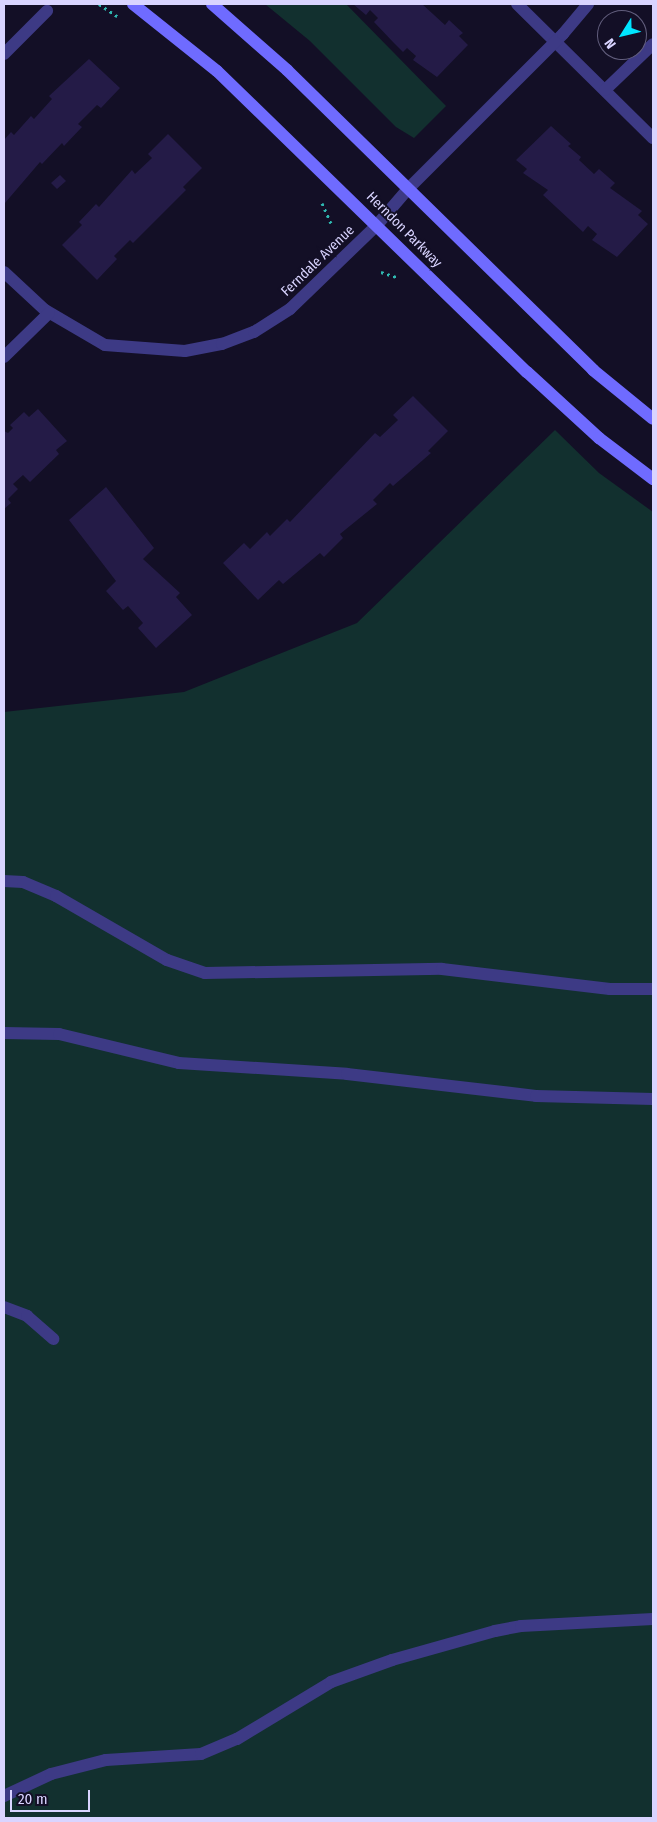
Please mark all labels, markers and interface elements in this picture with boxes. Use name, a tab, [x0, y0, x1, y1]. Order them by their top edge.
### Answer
north arrow	[597, 10, 647, 60]
text: N	[601, 35, 620, 52]
street label: Herndon Parkway	[363, 189, 445, 271]
street label: Ferndale Avenue	[278, 222, 358, 300]
scale bar	[12, 1780, 92, 1812]
text: 20 m	[18, 1790, 48, 1808]

